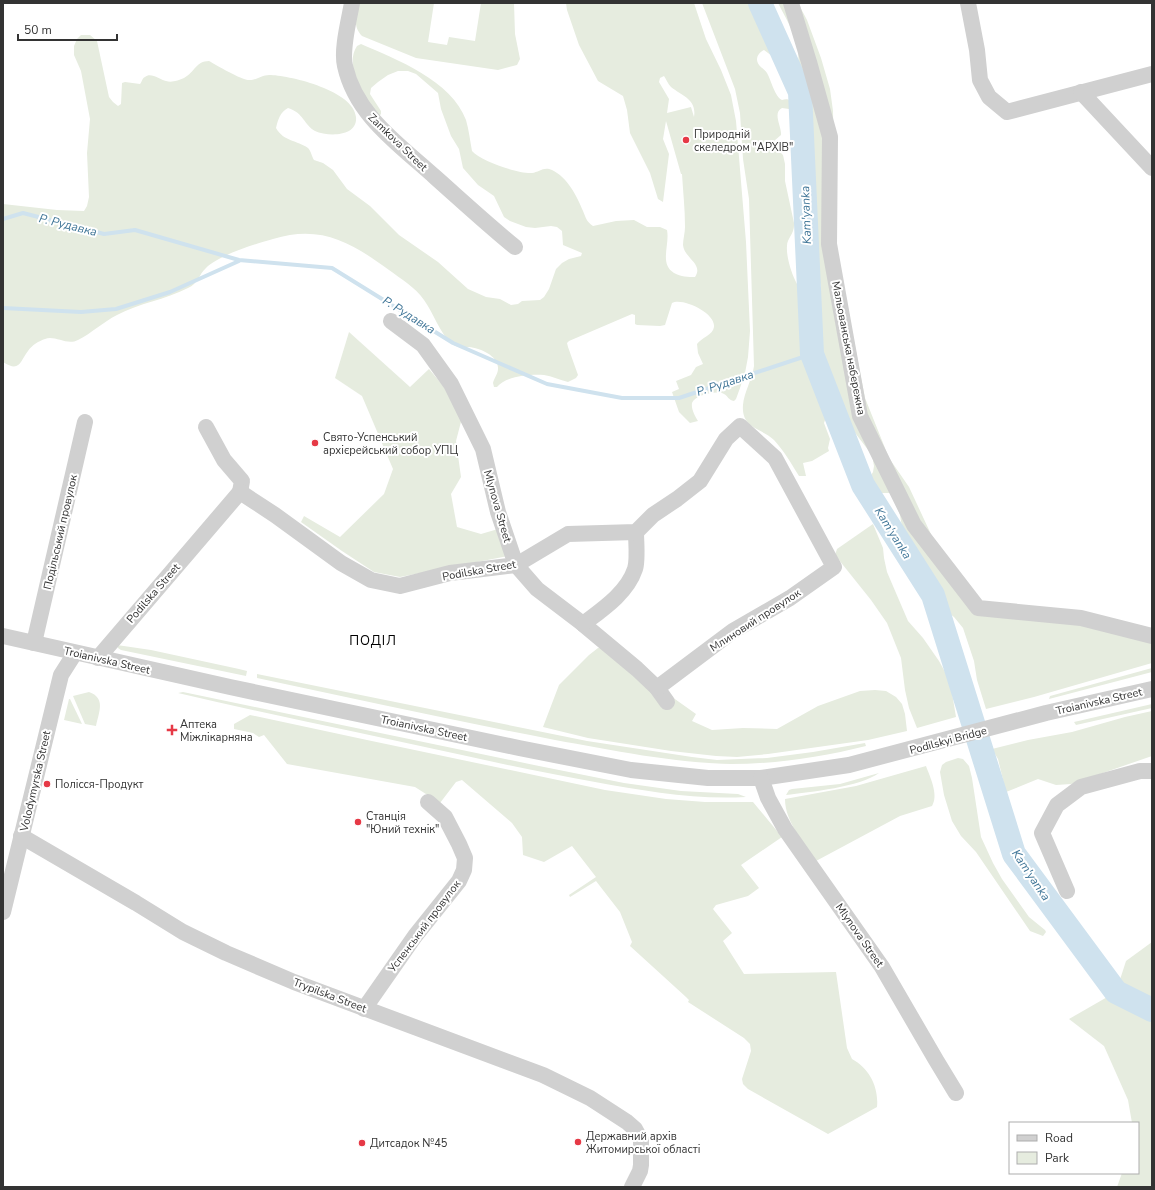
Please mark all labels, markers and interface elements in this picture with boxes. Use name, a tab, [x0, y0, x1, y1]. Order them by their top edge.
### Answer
scale bar	[18, 16, 117, 42]
text: 50 m	[24, 22, 52, 38]
street label: Zamkova Street	[365, 110, 431, 175]
place label: Природній скеледром "АРХІВ"	[694, 127, 793, 155]
marker: Природній скеледром "АРХІВ"	[681, 135, 691, 145]
water label: Kam'yanka	[797, 186, 815, 244]
water label: Р. Рудавка	[37, 210, 99, 240]
street label: Мальованська набережна	[828, 280, 869, 416]
water label: Р. Рудавка	[380, 292, 438, 338]
water label: Р. Рудавка	[694, 366, 756, 400]
place label: Свято-Успенський архієрейський собор УПЦ	[323, 430, 458, 458]
marker: Свято-Успенський архієрейський собор УПЦ	[310, 438, 320, 448]
street label: Mlynova Street	[480, 468, 515, 544]
street label: Подільський провулок	[40, 473, 81, 591]
water label: Kam'yanka	[871, 504, 915, 562]
street label: Podilska Street	[441, 557, 517, 584]
street label: Podilska Street	[123, 560, 184, 626]
street label: Млиновий провулок	[707, 585, 804, 655]
district label: ПОДІЛ	[349, 632, 397, 650]
street label: Troianivska Street	[62, 643, 152, 678]
street label: Troianivska Street	[1055, 684, 1144, 719]
street label: Troianivska Street	[379, 712, 469, 745]
place label: Аптека Міжлікарняна	[180, 717, 253, 745]
street label: Podilskyi Bridge	[908, 723, 989, 758]
marker: Аптека Міжлікарняна	[167, 725, 177, 735]
street label: Volodymyrska Street	[16, 729, 54, 834]
place label: Полісся-Продукт	[55, 777, 144, 792]
marker: Полісся-Продукт	[42, 779, 52, 789]
place label: Станція "Юний технік"	[366, 809, 439, 837]
marker: Станція "Юний технік"	[353, 817, 363, 827]
water label: Kam'yanka	[1008, 846, 1054, 904]
street label: Успенський провулок	[384, 877, 464, 976]
street label: Mlynova Street	[832, 900, 887, 970]
street label: Trypilska Street	[291, 975, 369, 1016]
legend	[1009, 1122, 1139, 1174]
place label: Державний архів Житомирської області	[586, 1129, 700, 1157]
text: Road	[1045, 1130, 1073, 1146]
place label: Дитсадок №45	[370, 1136, 448, 1151]
marker: Державний архів Житомирської області	[573, 1137, 583, 1147]
marker: Дитсадок №45	[357, 1138, 367, 1148]
text: Park	[1045, 1150, 1070, 1166]

